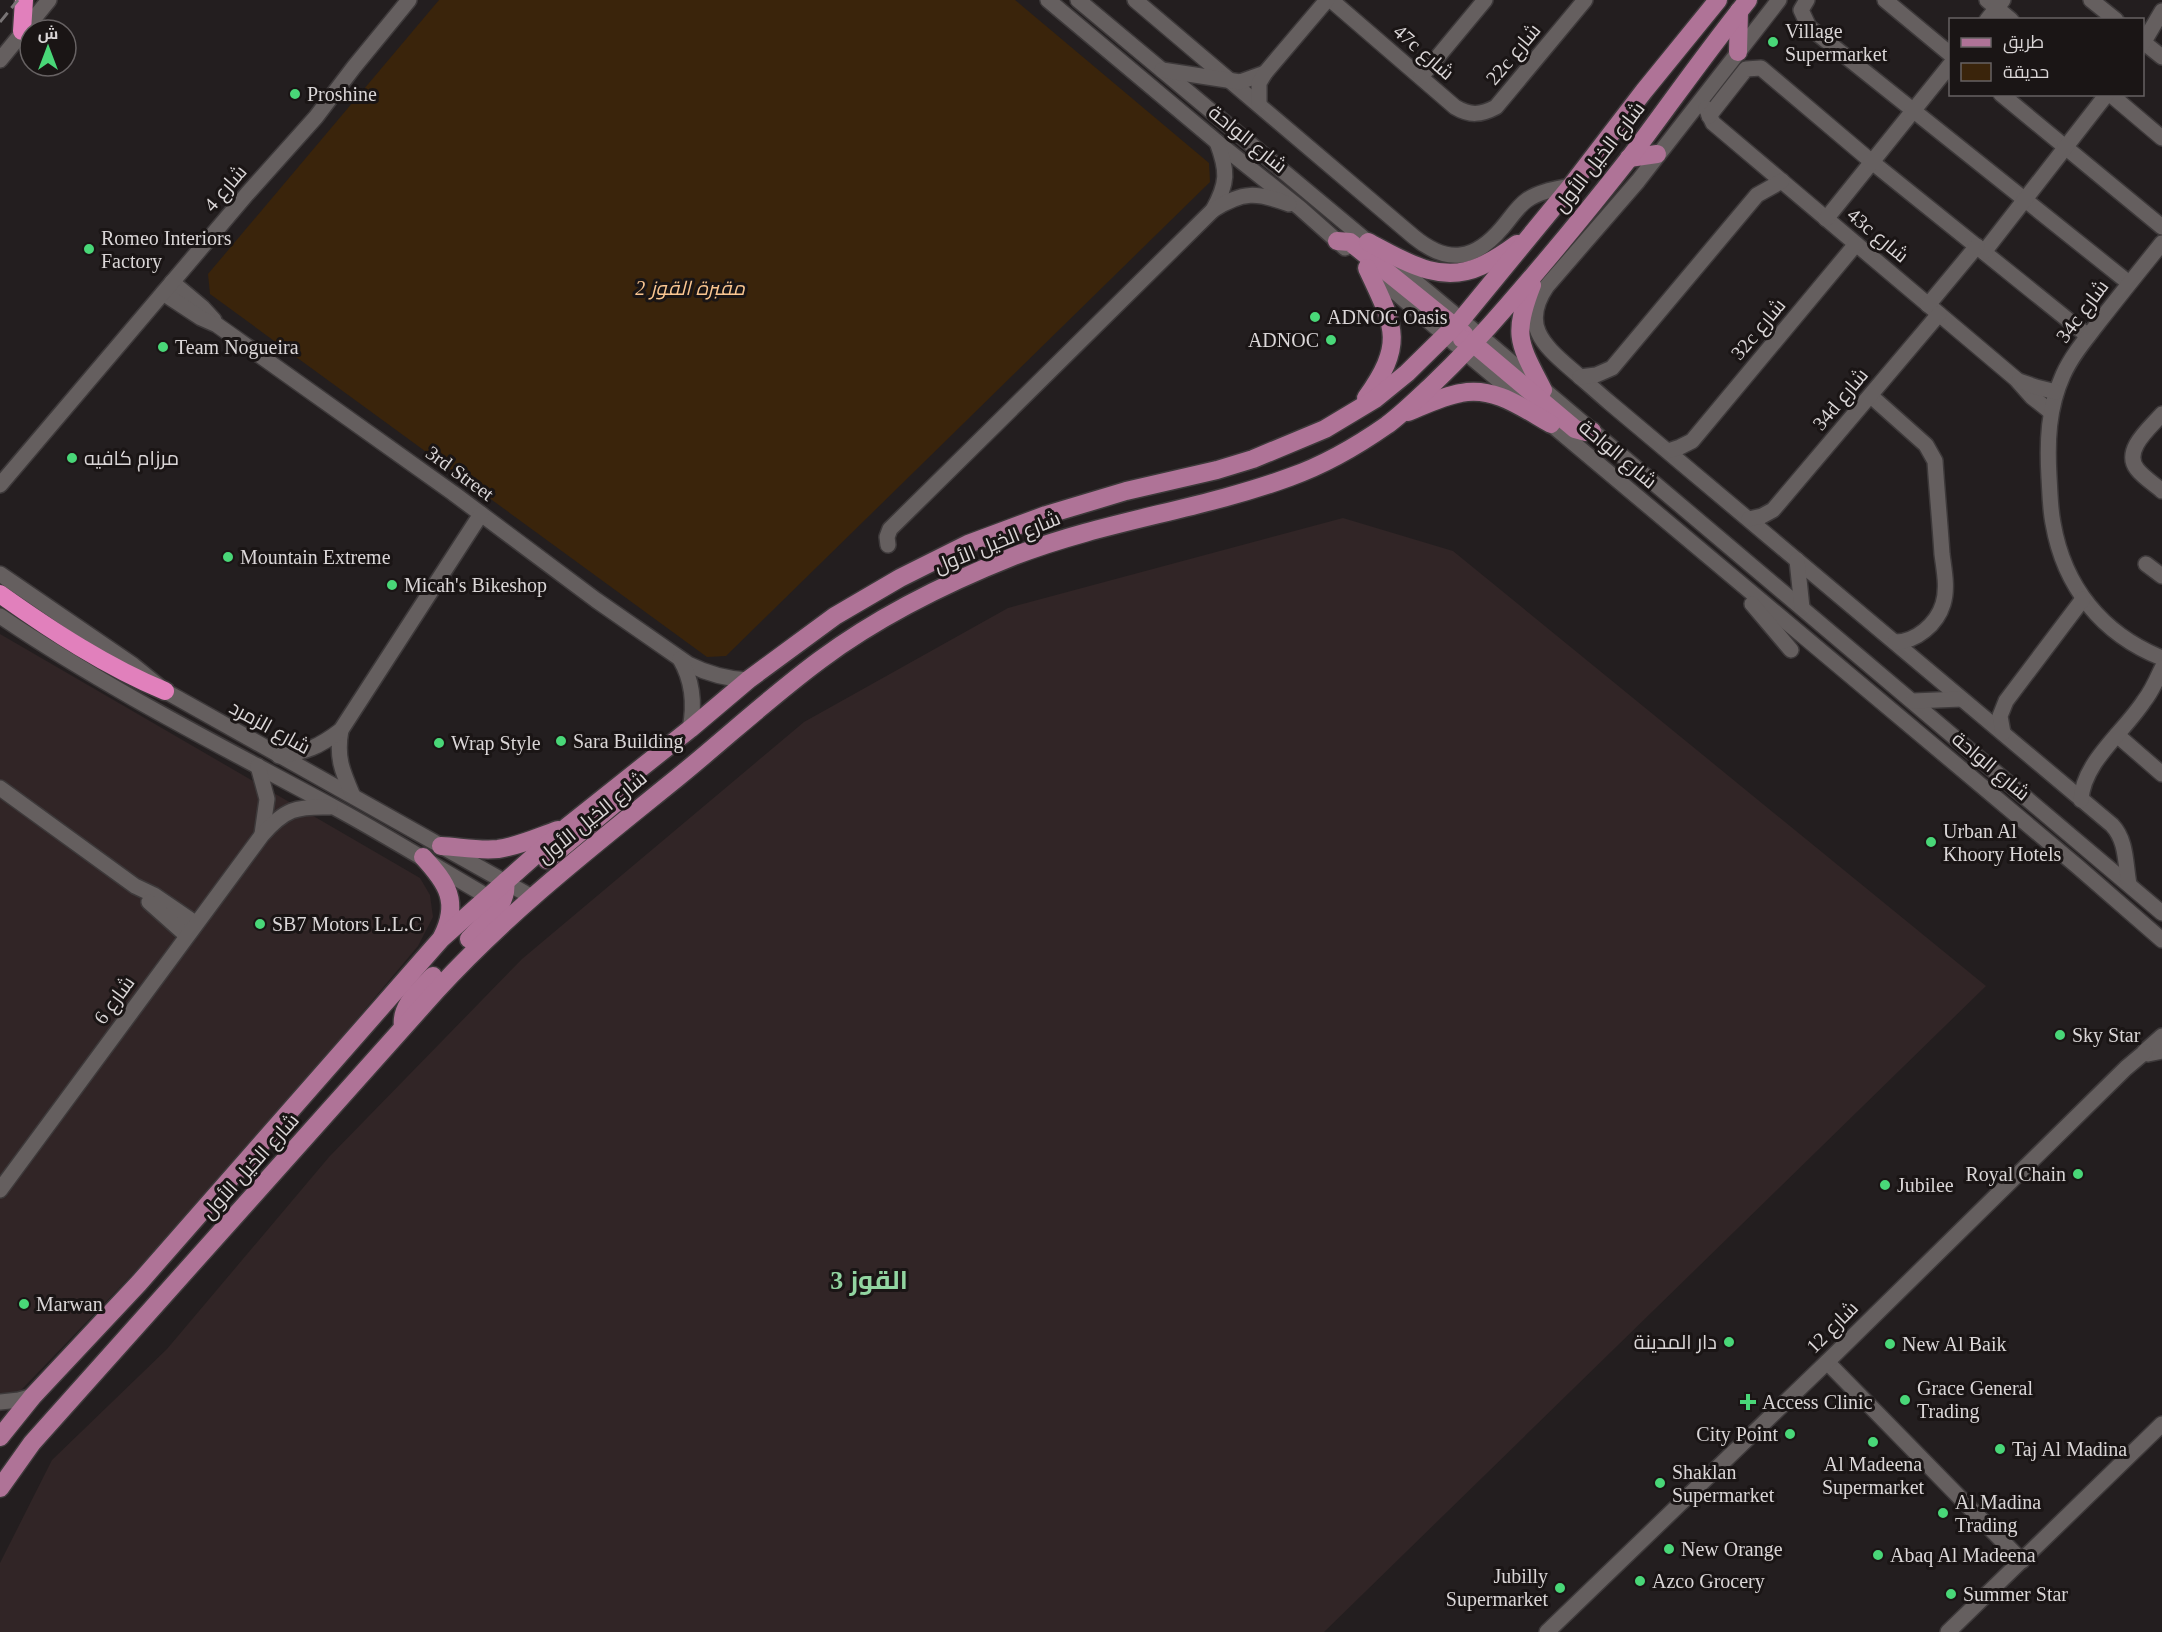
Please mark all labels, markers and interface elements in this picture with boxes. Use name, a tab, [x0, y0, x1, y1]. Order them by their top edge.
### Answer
north arrow	[18, 18, 78, 78]
legend	[1949, 18, 2144, 96]
street label: 22c شارع	[1481, 19, 1547, 91]
street label: 47c شارع	[1387, 20, 1459, 86]
place label: Village Supermarket	[1785, 20, 1888, 66]
text: ش	[38, 25, 58, 43]
text: طريق	[2003, 32, 2044, 54]
marker: Village Supermarket	[1766, 35, 1780, 49]
text: حديقة	[2003, 62, 2049, 82]
place label: Proshine	[307, 83, 377, 105]
marker: Proshine	[288, 87, 302, 101]
street label: شارع الخيل الأول	[1549, 97, 1651, 218]
street label: شارع الواحة	[1203, 101, 1292, 180]
street label: شارع 4	[199, 161, 253, 217]
street label: 43c شارع	[1841, 203, 1913, 269]
place label: Romeo Interiors Factory	[101, 227, 232, 273]
marker: Romeo Interiors Factory	[82, 242, 96, 256]
street label: 34c شارع	[2051, 275, 2115, 348]
park label: مقبرة القوز 2	[635, 277, 746, 300]
street label: 32c شارع	[1726, 294, 1792, 366]
place label: ADNOC Oasis	[1327, 306, 1448, 328]
marker: ADNOC Oasis	[1308, 310, 1322, 324]
place label: ADNOC	[1248, 329, 1319, 351]
marker: ADNOC	[1324, 333, 1338, 347]
place label: Team Nogueira	[175, 336, 299, 359]
marker: Team Nogueira	[156, 340, 170, 354]
street label: 34d شارع	[1808, 364, 1874, 436]
street label: شارع الواحة	[1573, 415, 1661, 495]
street label: 3rd Street	[422, 441, 499, 505]
place label: مرزام كافيه	[84, 447, 179, 472]
marker: مرزام كافيه	[65, 451, 79, 465]
street label: شارع الخيل الأول	[931, 507, 1064, 580]
place label: Mountain Extreme	[240, 546, 391, 568]
marker: Mountain Extreme	[221, 550, 235, 564]
place label: Micah's Bikeshop	[404, 574, 547, 597]
marker: Micah's Bikeshop	[385, 578, 399, 592]
street label: شارع الزمرد	[224, 696, 314, 761]
street label: شارع الواحة	[1946, 727, 2034, 807]
place label: Sara Building	[573, 730, 684, 753]
place label: Wrap Style	[451, 732, 541, 755]
marker: Sara Building	[554, 734, 568, 748]
marker: Wrap Style	[432, 736, 446, 750]
street label: شارع الخيل الأول	[533, 766, 653, 870]
place label: Urban Al Khoory Hotels	[1943, 820, 2062, 866]
marker: Urban Al Khoory Hotels	[1924, 835, 1938, 849]
place label: SB7 Motors L.L.C	[272, 913, 422, 935]
marker: SB7 Motors L.L.C	[253, 917, 267, 931]
street label: شارع 6	[89, 972, 141, 1030]
place label: Sky Star	[2072, 1024, 2141, 1047]
marker: Sky Star	[2053, 1028, 2067, 1042]
street label: شارع الخيل الأول	[197, 1109, 305, 1225]
place label: Royal Chain	[1965, 1163, 2066, 1186]
marker: Royal Chain	[2071, 1167, 2085, 1181]
place label: Jubilee	[1897, 1174, 1954, 1196]
marker: Jubilee	[1878, 1178, 1892, 1192]
district label: القوز 3	[830, 1266, 908, 1296]
place label: Marwan	[36, 1293, 103, 1315]
marker: Marwan	[17, 1297, 31, 1311]
street label: شارع 12	[1802, 1297, 1864, 1359]
place label: دار المدينة	[1634, 1331, 1717, 1354]
place label: New Al Baik	[1902, 1333, 2006, 1355]
marker: دار المدينة	[1722, 1335, 1736, 1349]
marker: New Al Baik	[1883, 1337, 1897, 1351]
place label: Grace General Trading	[1917, 1377, 2033, 1423]
place label: Access Clinic	[1762, 1391, 1873, 1413]
marker: Access Clinic	[1739, 1393, 1757, 1411]
marker: Grace General Trading	[1898, 1393, 1912, 1407]
place label: City Point	[1696, 1423, 1778, 1446]
marker: City Point	[1783, 1427, 1797, 1441]
marker: Al Madeena Supermarket	[1866, 1435, 1880, 1449]
place label: Taj Al Madina	[2012, 1438, 2127, 1461]
marker: Taj Al Madina	[1993, 1442, 2007, 1456]
place label: Al Madeena Supermarket	[1822, 1453, 1925, 1499]
place label: Shaklan Supermarket	[1672, 1461, 1775, 1507]
marker: Shaklan Supermarket	[1653, 1476, 1667, 1490]
place label: Al Madina Trading	[1955, 1491, 2041, 1537]
marker: Al Madina Trading	[1936, 1506, 1950, 1520]
place label: New Orange	[1681, 1538, 1783, 1561]
marker: New Orange	[1662, 1542, 1676, 1556]
place label: Abaq Al Madeena	[1890, 1544, 2036, 1567]
marker: Abaq Al Madeena	[1871, 1548, 1885, 1562]
place label: Jubilly Supermarket	[1446, 1565, 1548, 1611]
place label: Azco Grocery	[1652, 1570, 1765, 1593]
marker: Azco Grocery	[1633, 1574, 1647, 1588]
marker: Jubilly Supermarket	[1553, 1581, 1567, 1595]
place label: Summer Star	[1963, 1583, 2068, 1605]
marker: Summer Star	[1944, 1587, 1958, 1601]

